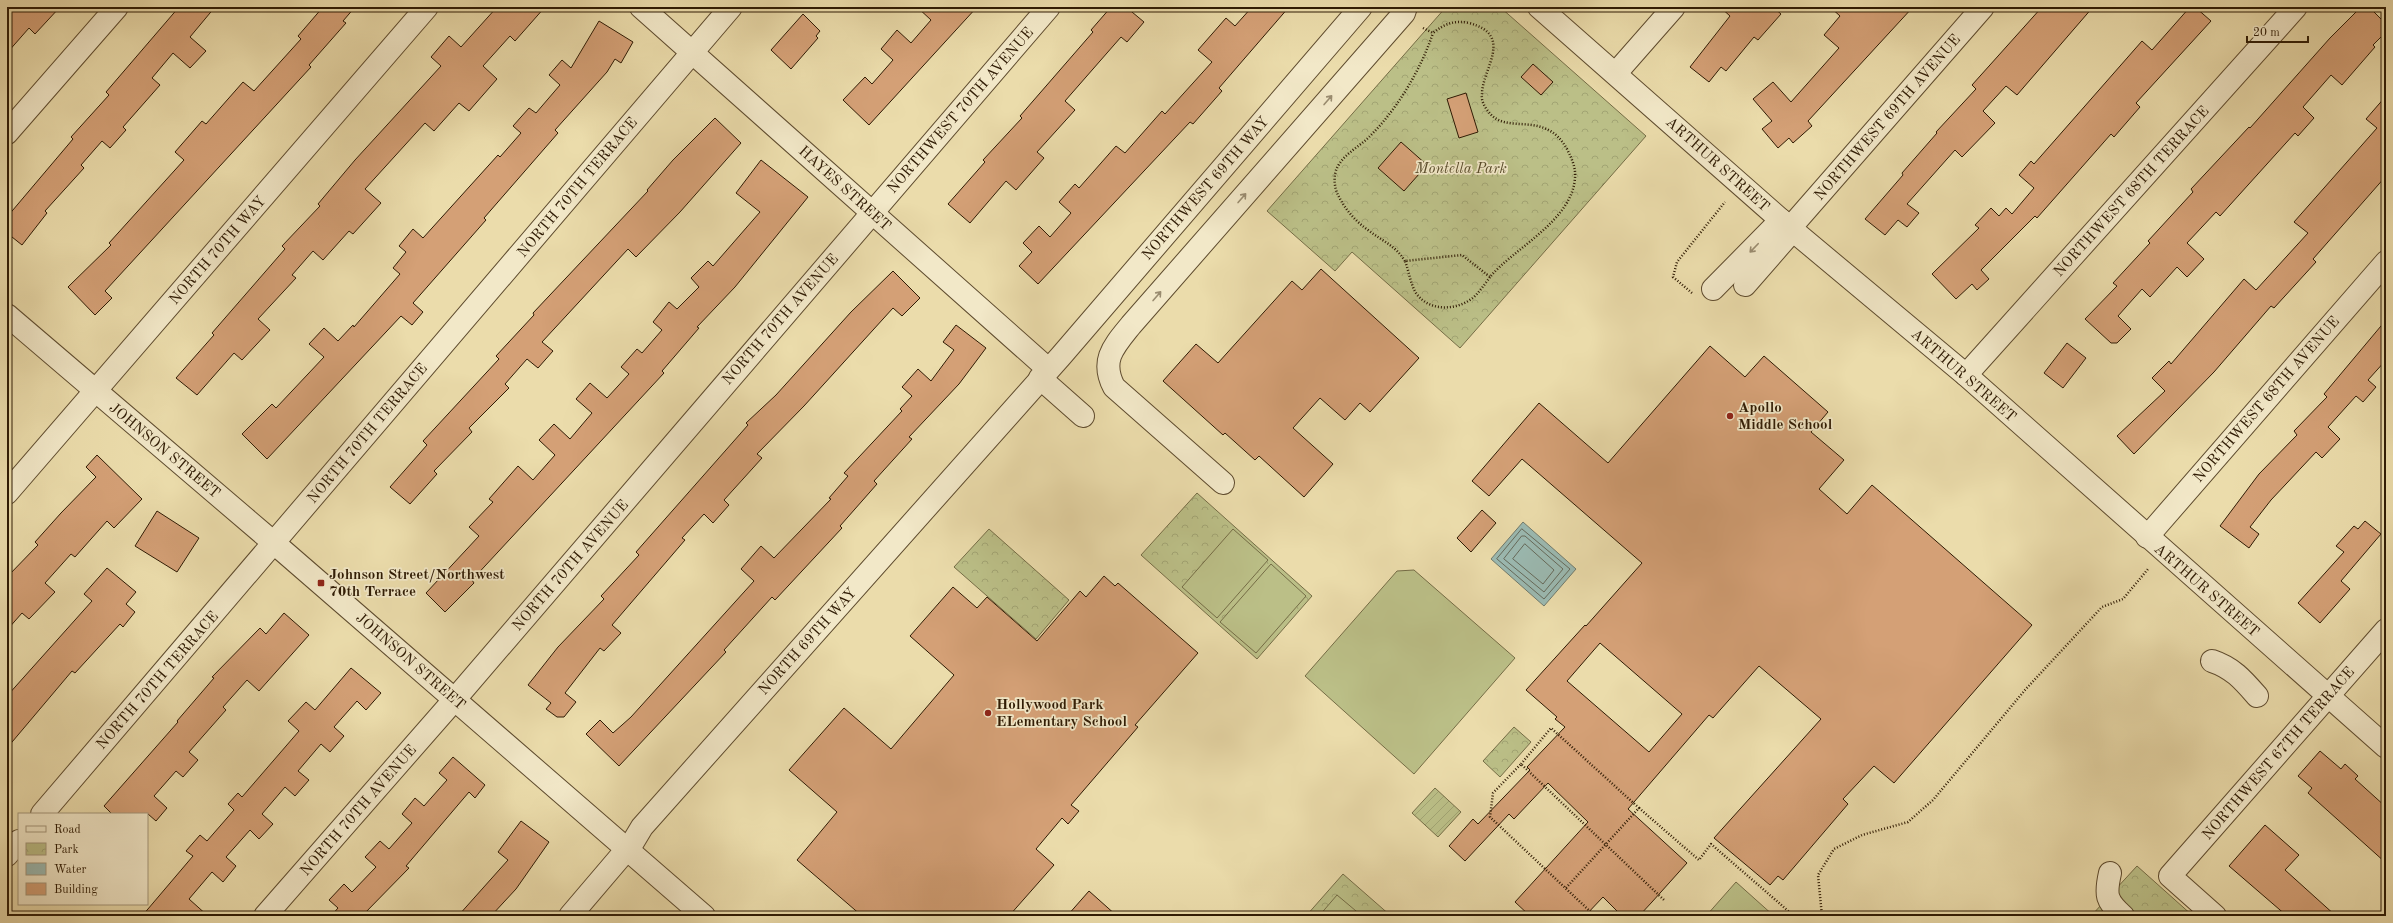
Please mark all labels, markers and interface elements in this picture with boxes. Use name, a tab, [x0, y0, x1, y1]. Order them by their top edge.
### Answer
scale bar	[2247, 18, 2308, 44]
street label: NORTHWEST 70TH AVENUE	[885, 25, 1037, 197]
text: 20 m	[2253, 27, 2280, 39]
street label: NORTHWEST 69TH AVENUE	[1812, 32, 1964, 204]
one-way arrow	[1323, 95, 1332, 105]
street label: NORTHWEST 68TH TERRACE	[2052, 104, 2213, 280]
street label: NORTHWEST 69TH WAY	[1140, 114, 1272, 264]
street label: NORTH 70TH TERRACE	[515, 115, 641, 261]
street label: ARTHUR STREET	[1662, 115, 1772, 215]
street label: HAYES STREET	[795, 144, 893, 234]
park label: Montella Park	[1414, 162, 1507, 177]
one-way arrow	[1237, 193, 1247, 203]
street label: NORTH 70TH WAY	[167, 194, 269, 308]
one-way arrow	[1749, 243, 1759, 253]
street label: NORTH 70TH AVENUE	[720, 252, 842, 388]
one-way arrow	[1152, 291, 1161, 301]
street label: NORTHWEST 68TH AVENUE	[2191, 314, 2343, 486]
street label: ARTHUR STREET	[1908, 327, 2018, 426]
street label: NORTH 70TH TERRACE	[305, 361, 431, 507]
street label: JOHNSON STREET	[106, 401, 222, 502]
place label: Apollo Middle School	[1738, 401, 1833, 433]
marker: Apollo Middle School	[1725, 411, 1735, 421]
street label: NORTH 70TH AVENUE	[510, 498, 632, 634]
street label: ARTHUR STREET	[2151, 542, 2261, 641]
place label: Johnson Street/Northwest 70th Terrace	[329, 568, 505, 600]
marker: Johnson Street/Northwest 70th Terrace	[316, 578, 326, 588]
street label: NORTH 69TH WAY	[756, 586, 860, 698]
street label: NORTH 70TH TERRACE	[94, 609, 222, 753]
street label: JOHNSON STREET	[352, 611, 468, 714]
street label: NORTHWEST 67TH TERRACE	[2200, 665, 2358, 843]
place label: Hollywood Park ELementary School	[996, 698, 1127, 730]
marker: Hollywood Park ELementary School	[983, 708, 993, 718]
street label: NORTH 70TH AVENUE	[298, 743, 420, 879]
legend	[18, 813, 148, 905]
text: Road	[54, 824, 81, 836]
text: Park	[54, 844, 79, 856]
text: Water	[54, 864, 87, 876]
text: Building	[54, 884, 98, 896]

